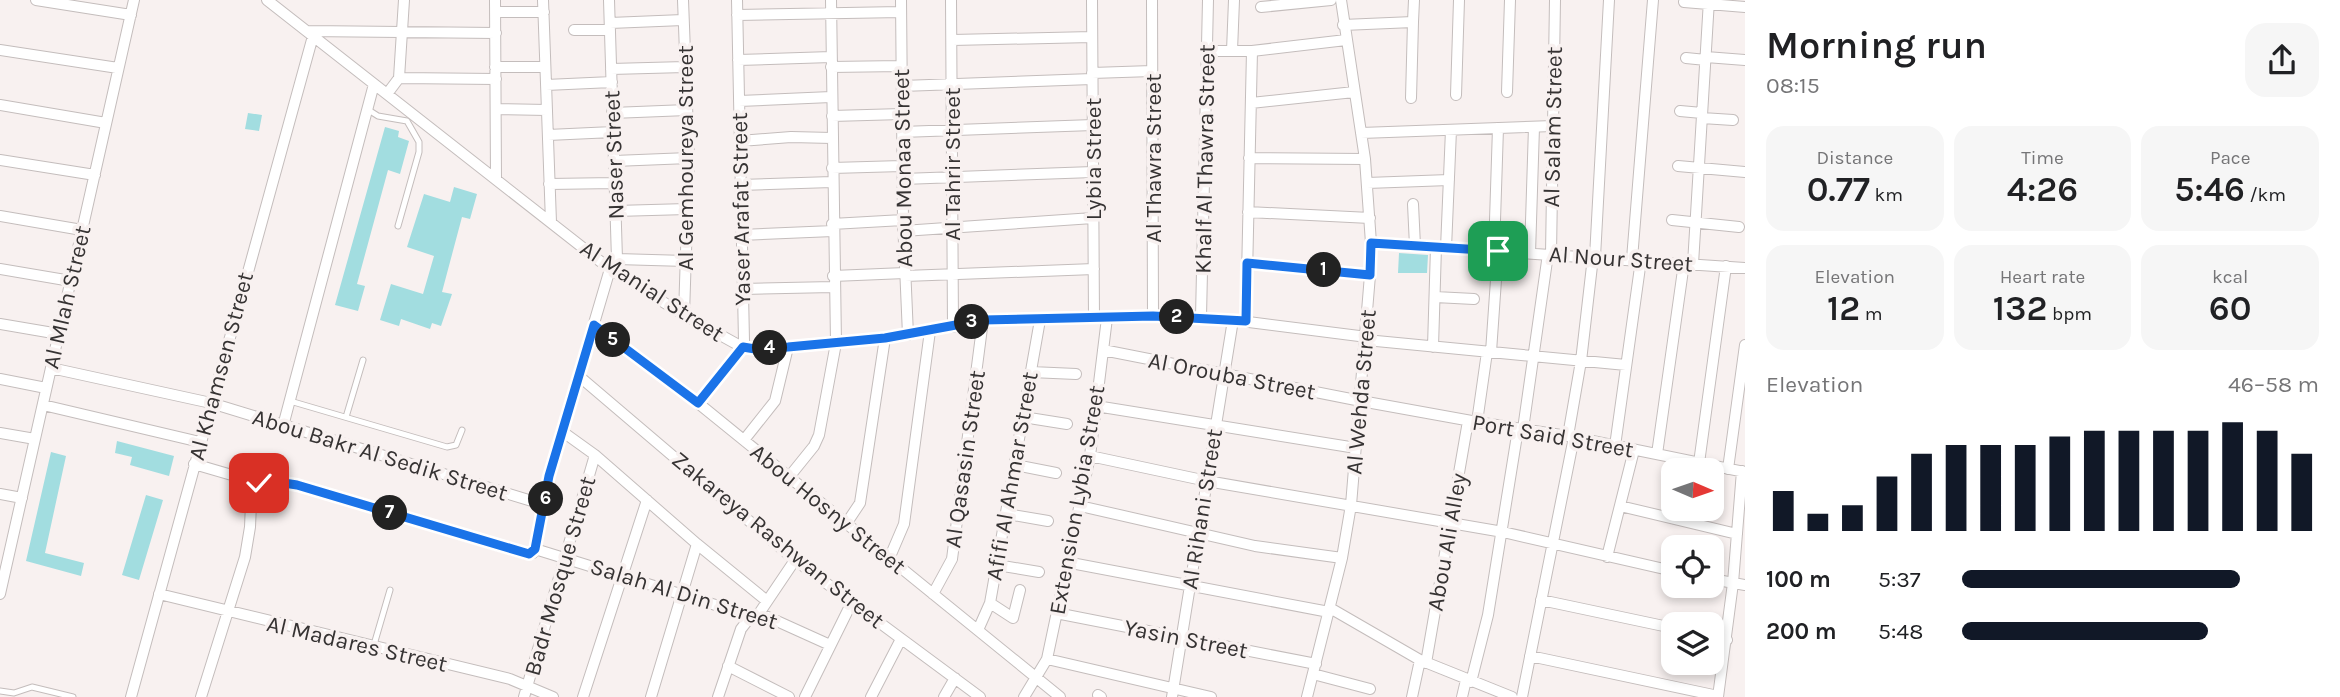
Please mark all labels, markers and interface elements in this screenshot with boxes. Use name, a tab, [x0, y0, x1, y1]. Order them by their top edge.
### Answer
text: Morning run	[1766, 23, 1987, 68]
button: share	[2245, 23, 2319, 97]
street label: Khalf Al Thawra Street	[1189, 44, 1221, 274]
street label: Al Gemhoureya Street	[672, 45, 699, 271]
street label: Al Salam Street	[1538, 46, 1568, 208]
street label: Abou Monaa Street	[888, 68, 918, 268]
text: 08:15	[1766, 72, 1820, 99]
street label: Al Thawra Street	[1140, 73, 1167, 243]
street label: Al Tahrir Street	[939, 87, 966, 241]
street label: Naser Street	[598, 90, 630, 220]
street label: Lybia Street	[1080, 97, 1107, 220]
street label: Yaser Arafat Street	[726, 112, 756, 306]
text: Distance	[1816, 147, 1893, 169]
text: Time	[2021, 147, 2064, 169]
text: Pace	[2210, 147, 2250, 169]
text: 0.77	[1807, 169, 1870, 210]
text: 4:26	[2007, 169, 2078, 210]
text: 5:46	[2174, 169, 2245, 210]
text: km	[1870, 184, 1903, 206]
text: /km	[2245, 184, 2286, 206]
pin	[1468, 221, 1528, 281]
street label: Al Mlah Street	[37, 222, 97, 371]
icon: arrive	[1479, 232, 1517, 270]
street label: Al Manial Street	[575, 235, 729, 348]
street label: Al Nour Street	[1548, 241, 1694, 278]
pin: 1	[1306, 252, 1342, 288]
text: 1	[1320, 258, 1327, 280]
text: Elevation	[1815, 266, 1895, 288]
text: Heart rate	[2000, 266, 2085, 288]
text: kcal	[2212, 266, 2248, 288]
street label: Al Khamsen Street	[183, 269, 259, 463]
text: 12	[1827, 288, 1860, 329]
text: 132	[1993, 288, 2047, 329]
text: 60	[2209, 288, 2252, 329]
pin: 2	[1160, 300, 1194, 334]
text: m	[1860, 303, 1883, 325]
text: bpm	[2047, 303, 2092, 325]
pin: 3	[954, 304, 990, 340]
text: 2	[1171, 305, 1182, 327]
street label: Al Wehda Street	[1340, 308, 1382, 476]
text: 3	[966, 310, 977, 332]
pin: 5	[596, 322, 630, 358]
text: 5	[607, 328, 618, 350]
pin: 4	[752, 330, 788, 366]
text: 4	[764, 336, 775, 358]
street label: Al Orouba Street	[1146, 347, 1318, 406]
street label: Al Qasasin Street	[939, 368, 991, 549]
street label: Afifi Al Ahmar Street	[980, 369, 1044, 582]
text: Elevation	[1766, 371, 1863, 398]
text: 46–58 m	[2228, 371, 2319, 398]
street label: Extension Lybia Street	[1044, 383, 1111, 617]
street label: Abou Bakr Al Sedik Street	[249, 403, 511, 507]
street label: Port Said Street	[1470, 409, 1636, 464]
street label: Al Rihani Street	[1176, 427, 1228, 591]
street label: Abou Hosny Street	[745, 438, 911, 580]
street label: Zakareya Rashwan Street	[666, 446, 890, 634]
pin	[229, 453, 289, 513]
north arrow	[1661, 458, 1724, 522]
map controls	[1661, 458, 1724, 675]
icon: check	[240, 464, 278, 502]
street label: Abou Ali Alley	[1422, 471, 1472, 613]
street label: Badr Mosque Street	[519, 473, 602, 679]
pin: 6	[528, 482, 564, 516]
text: 6	[540, 487, 551, 509]
pin: 7	[372, 496, 408, 530]
text: 7	[385, 501, 394, 523]
button: locate	[1661, 535, 1724, 598]
street label: Salah Al Din Street	[587, 553, 781, 635]
text: 100 m	[1766, 566, 1831, 593]
text: 5:37	[1878, 566, 1921, 593]
street label: Al Madares Street	[264, 610, 450, 678]
button: layers	[1661, 612, 1724, 675]
street label: Yasin Street	[1122, 614, 1250, 664]
text: 200 m	[1766, 618, 1837, 645]
text: 5:48	[1878, 618, 1923, 645]

